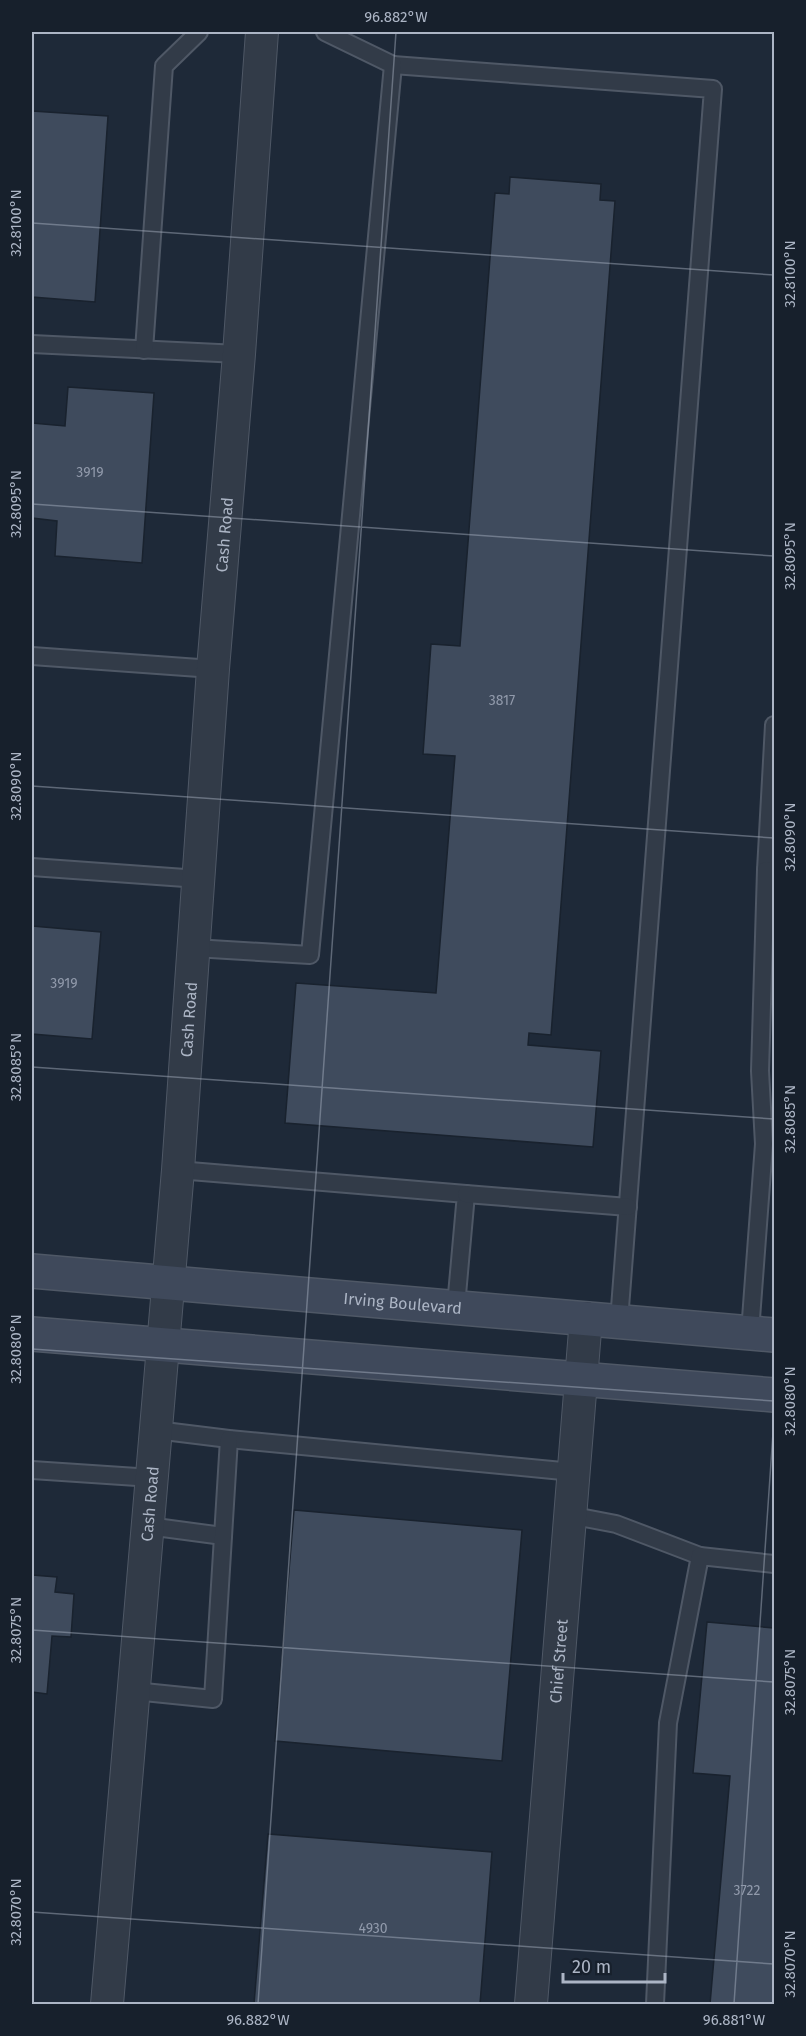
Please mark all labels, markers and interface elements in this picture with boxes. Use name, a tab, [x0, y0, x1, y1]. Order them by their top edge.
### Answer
text: 96.882°W	[364, 8, 428, 26]
text: 32.8100°N	[7, 189, 25, 257]
text: 32.8100°N	[781, 240, 799, 308]
house number: 3919	[76, 464, 104, 481]
text: 32.8095°N	[7, 470, 25, 538]
street label: Cash Road	[212, 496, 237, 573]
text: 32.8095°N	[781, 522, 799, 590]
house number: 3817	[489, 692, 515, 709]
text: 32.8090°N	[7, 751, 25, 821]
text: 32.8090°N	[781, 802, 799, 872]
house number: 3919	[50, 975, 78, 992]
street label: Cash Road	[176, 981, 201, 1058]
text: 32.8085°N	[7, 1033, 25, 1101]
text: 32.8085°N	[781, 1085, 799, 1153]
street label: Irving Boulevard	[343, 1288, 463, 1318]
text: 32.8080°N	[7, 1314, 25, 1384]
text: 32.8080°N	[781, 1366, 799, 1436]
street label: Cash Road	[137, 1465, 162, 1542]
text: 32.8075°N	[7, 1597, 25, 1663]
street label: Chief Street	[546, 1618, 571, 1704]
text: 32.8075°N	[781, 1649, 799, 1715]
text: 32.8070°N	[7, 1878, 25, 1946]
house number: 3722	[734, 1882, 760, 1899]
house number: 4930	[358, 1920, 388, 1937]
text: 32.8070°N	[781, 1930, 799, 1998]
scale bar	[563, 1946, 665, 1984]
text: 20 m	[572, 1956, 611, 1978]
text: 96.882°W	[226, 2011, 290, 2029]
text: 96.881°W	[703, 2011, 766, 2029]

